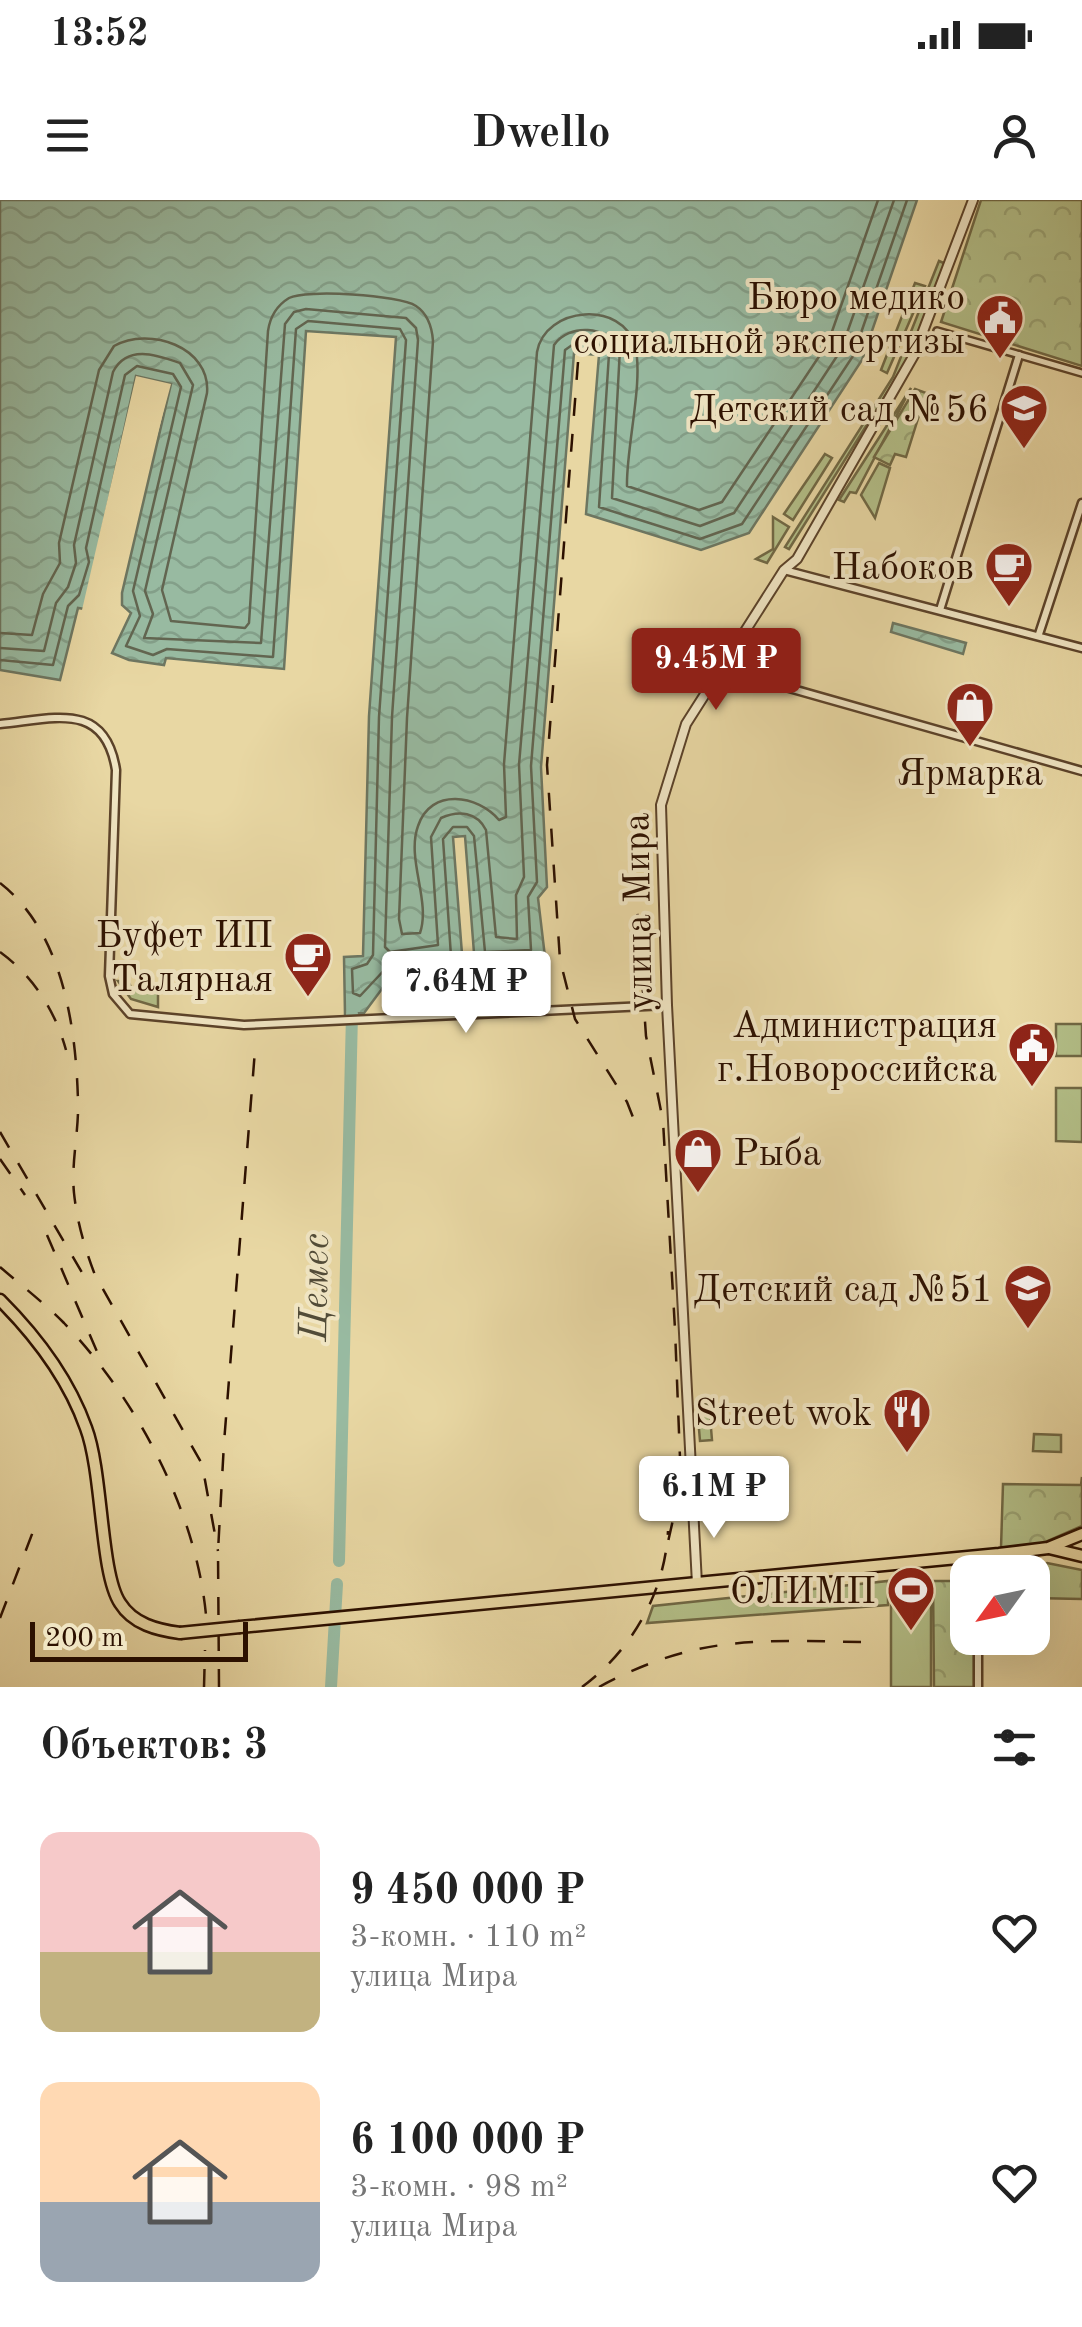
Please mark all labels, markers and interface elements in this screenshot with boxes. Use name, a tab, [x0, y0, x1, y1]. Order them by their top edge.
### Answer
text: 13:52	[50, 16, 149, 54]
icon: menu	[40, 108, 95, 163]
icon: person	[987, 108, 1042, 163]
text: Dwello	[471, 112, 611, 157]
place label: Бюро медико социальной экспертизы	[573, 280, 965, 362]
public building icon: Бюро медико социальной экспертизы	[974, 292, 1026, 360]
school or university icon: Детский сад №56	[998, 382, 1050, 450]
place label: Детский сад №56	[689, 392, 989, 430]
cafe icon: Набоков	[983, 540, 1035, 608]
place label: Набоков	[831, 550, 974, 588]
pin: 9.45M ₽	[624, 628, 808, 713]
text: 9.45M ₽	[654, 644, 778, 676]
shop icon: Ярмарка	[944, 680, 996, 748]
place label: Ярмарка	[897, 756, 1043, 794]
street label: улица Мира	[619, 812, 661, 1012]
place label: Буфет ИП Талярная	[95, 918, 273, 1000]
cafe icon: Буфет ИП Талярная	[282, 930, 334, 998]
pin: 7.64M ₽	[374, 951, 558, 1036]
text: 7.64M ₽	[404, 967, 528, 999]
place label: Администрация г.Новороссийска	[717, 1008, 997, 1090]
public building icon: Администрация г.Новороссийска	[1006, 1020, 1058, 1088]
shop icon: Рыба	[672, 1126, 724, 1194]
place label: Рыба	[733, 1136, 822, 1174]
water label: Цемес	[296, 1232, 338, 1343]
school or university icon: Детский сад №51	[1002, 1262, 1054, 1330]
place label: Детский сад №51	[693, 1272, 993, 1310]
restaurant icon: Street wok	[881, 1386, 933, 1454]
place label: Street wok	[694, 1396, 872, 1434]
pin: 6.1M ₽	[633, 1456, 795, 1541]
text: 6.1M ₽	[661, 1472, 767, 1504]
north arrow	[950, 1555, 1050, 1655]
map controls	[950, 1555, 1050, 1655]
sports icon: ОЛИМП	[885, 1564, 937, 1632]
place label: ОЛИМП	[730, 1574, 876, 1612]
scale bar	[30, 1617, 248, 1662]
text: 200 m	[45, 1625, 124, 1653]
icon: filters	[987, 1720, 1042, 1775]
text: Объектов: 3	[40, 1726, 268, 1768]
text: 9 450 000 ₽	[350, 1871, 585, 1913]
icon: home	[120, 1872, 240, 1992]
icon: heart	[987, 1905, 1042, 1960]
text: 3-комн. · 110 m²	[350, 1922, 586, 1954]
text: улица Мира	[350, 1962, 517, 1994]
text: 6 100 000 ₽	[350, 2121, 585, 2163]
icon: home	[120, 2122, 240, 2242]
icon: heart	[987, 2155, 1042, 2210]
text: 3-комн. · 98 m²	[350, 2172, 568, 2204]
text: улица Мира	[350, 2212, 517, 2244]

